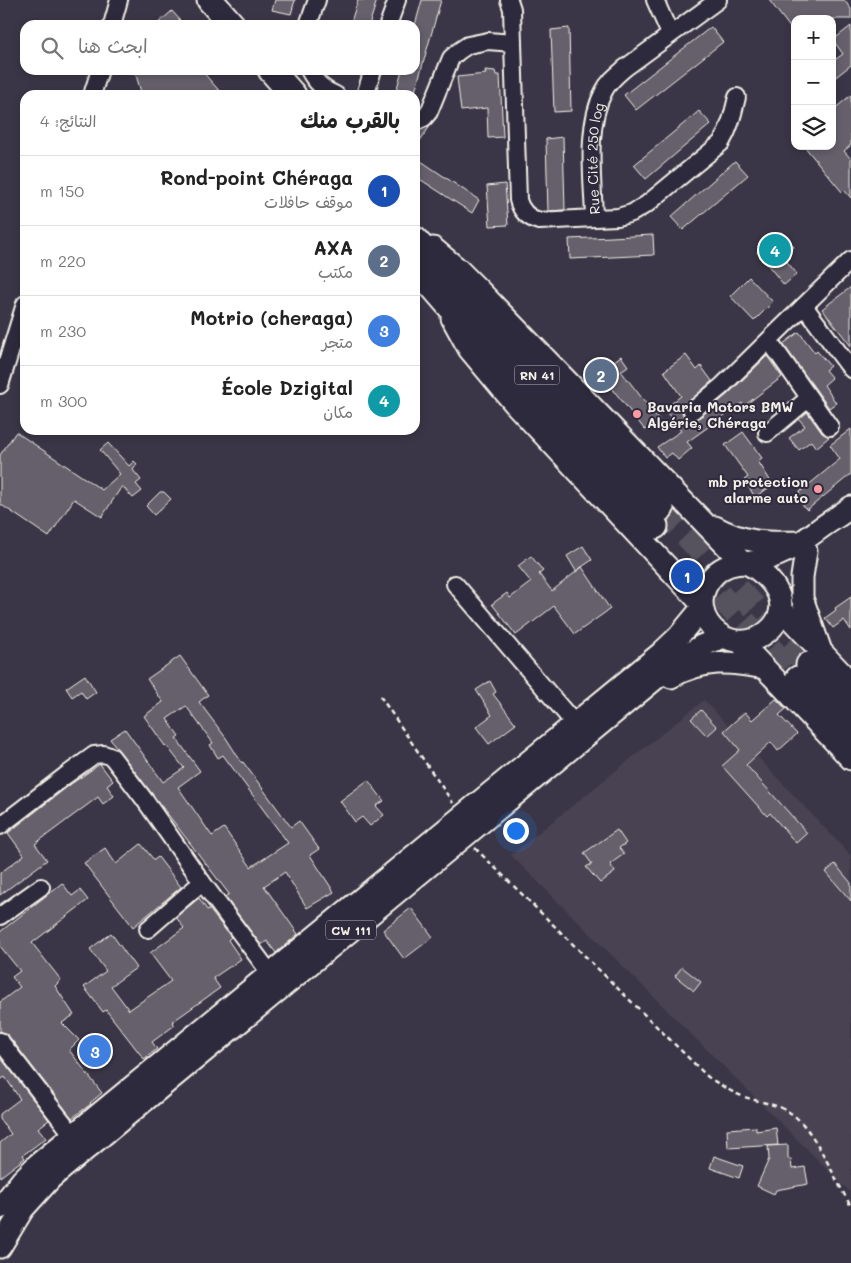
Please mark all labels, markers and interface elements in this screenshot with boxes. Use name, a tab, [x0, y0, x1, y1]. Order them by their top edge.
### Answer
map controls	[791, 15, 836, 150]
button: +	[791, 15, 836, 60]
search box	[20, 20, 420, 75]
text: ابحث هنا	[78, 33, 148, 58]
icon: search	[38, 34, 66, 62]
button: −	[791, 60, 836, 105]
street label: Rue Cité 250 log	[582, 100, 608, 215]
button: layers	[791, 105, 836, 150]
text: بالقرب منك	[300, 106, 400, 133]
text: النتائج: 4	[40, 110, 96, 131]
text: Rond-point Chéraga	[160, 165, 353, 190]
text: 150 m	[40, 180, 84, 201]
text: 1	[380, 180, 388, 201]
text: موقف حافلات	[264, 191, 353, 212]
pin: 4	[759, 231, 791, 269]
text: AXA	[314, 235, 353, 260]
text: 220 m	[40, 250, 86, 271]
text: 2	[380, 250, 388, 271]
text: مكتب	[318, 261, 353, 282]
text: Motrio (cheraga)	[190, 305, 353, 330]
text: 230 m	[40, 320, 86, 341]
text: 3	[379, 320, 389, 341]
text: متجر	[322, 331, 353, 352]
pin: 2	[585, 356, 617, 394]
road number: RN 41	[514, 366, 560, 384]
text: École Dzigital	[221, 375, 353, 400]
text: 300 m	[40, 390, 87, 411]
text: 4	[379, 390, 389, 411]
place label: Bavaria Motors BMW Algérie, Chéraga	[647, 397, 794, 432]
text: مكان	[323, 401, 353, 422]
marker: Bavaria Motors BMW Algérie, Chéraga	[631, 408, 643, 420]
place label: mb protection alarme auto	[708, 472, 808, 507]
marker: mb protection alarme auto	[812, 483, 824, 495]
pin: 1	[671, 557, 703, 595]
your location	[503, 818, 529, 844]
road number: CW 111	[326, 920, 376, 940]
pin: 3	[79, 1032, 111, 1070]

